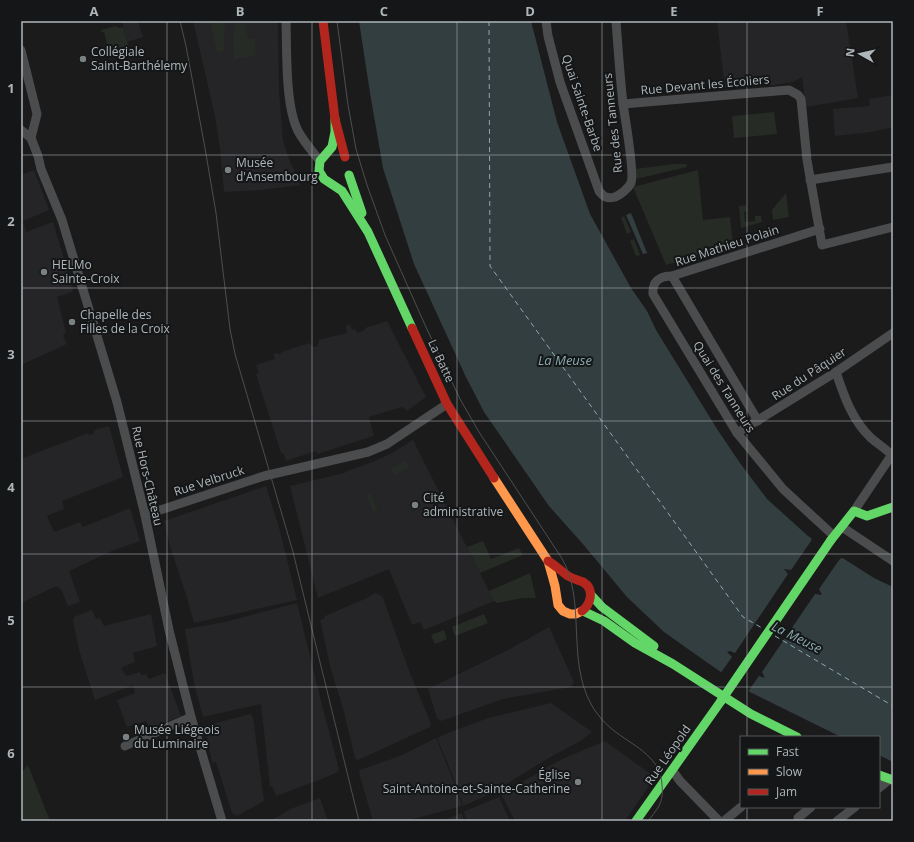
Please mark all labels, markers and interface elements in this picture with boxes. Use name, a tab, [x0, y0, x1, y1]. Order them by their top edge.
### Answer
text: A	[90, 2, 99, 20]
text: B	[236, 2, 245, 20]
text: C	[380, 2, 388, 20]
text: D	[525, 2, 535, 20]
text: E	[670, 2, 678, 20]
text: F	[816, 2, 824, 20]
north arrow	[840, 34, 880, 74]
place label: Collégiale Saint-Barthélemy	[91, 43, 188, 74]
text: N	[842, 47, 858, 58]
street label: Quai Sainte-Barbe	[558, 52, 607, 154]
marker: Collégiale Saint-Barthélemy	[78, 54, 88, 64]
street label: Rue Devant les Écoliers	[640, 70, 770, 99]
street label: Rue des Tanneurs	[599, 72, 626, 174]
text: 1	[7, 79, 15, 97]
place label: Musée d'Ansembourg	[236, 154, 318, 185]
marker: Musée d'Ansembourg	[223, 165, 233, 175]
text: 2	[7, 212, 15, 230]
street label: Rue Mathieu Polain	[673, 221, 781, 270]
place label: HELMo Sainte-Croix	[52, 256, 120, 287]
marker: HELMo Sainte-Croix	[39, 267, 49, 277]
place label: Chapelle des Filles de la Croix	[80, 306, 171, 337]
marker: Chapelle des Filles de la Croix	[67, 317, 77, 327]
street label: La Batte	[424, 336, 459, 385]
street label: Quai des Tanneurs	[689, 338, 760, 436]
street label: Rue du Pâquier	[768, 343, 849, 404]
text: 3	[7, 345, 15, 363]
water label: La Meuse	[538, 351, 592, 369]
street label: Rue Hors-Château	[128, 424, 167, 527]
street label: Rue Velbruck	[171, 461, 247, 500]
text: 4	[7, 478, 15, 496]
place label: Cité administrative	[423, 489, 503, 520]
marker: Cité administrative	[410, 500, 420, 510]
text: 5	[7, 611, 15, 629]
water label: La Meuse	[769, 617, 826, 657]
place label: Musée Liégeois du Luminaire	[134, 721, 220, 752]
street label: Rue Léopold	[641, 721, 695, 788]
marker: Musée Liégeois du Luminaire	[121, 732, 131, 742]
legend	[740, 736, 880, 808]
text: Fast	[776, 743, 799, 760]
text: 6	[7, 744, 15, 762]
text: Slow	[776, 763, 803, 780]
place label: Église Saint-Antoine-et-Sainte-Catherine	[383, 766, 570, 797]
marker: Église Saint-Antoine-et-Sainte-Catherine	[573, 777, 583, 787]
text: Jam	[775, 783, 797, 800]

